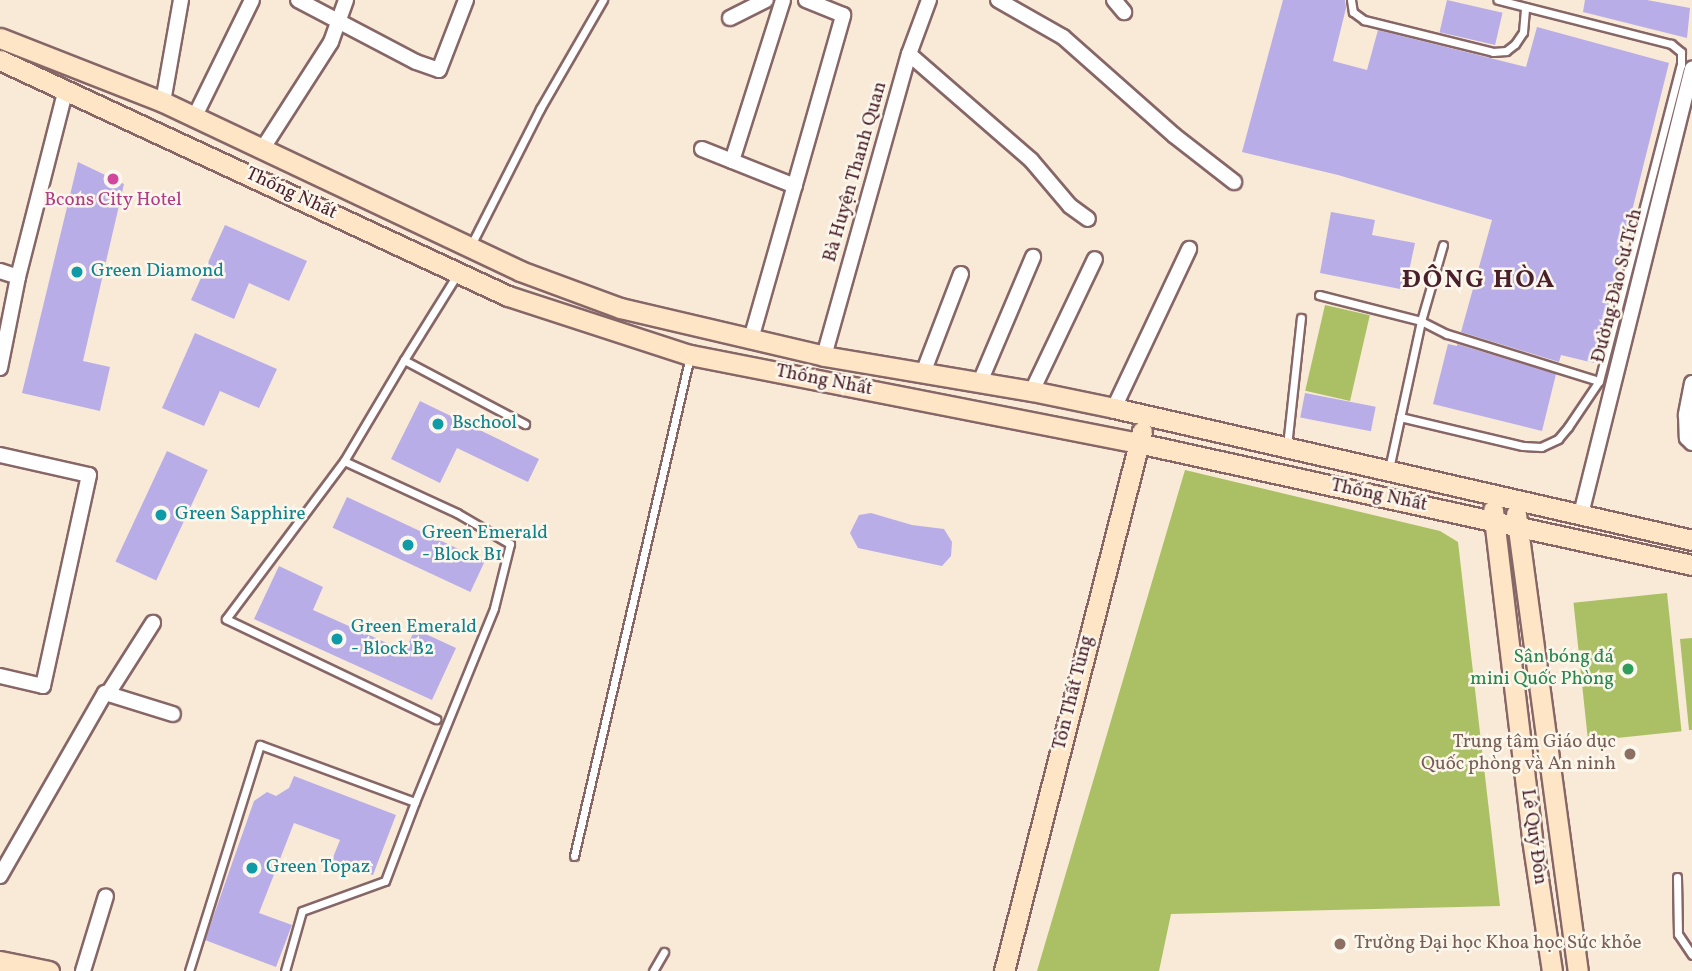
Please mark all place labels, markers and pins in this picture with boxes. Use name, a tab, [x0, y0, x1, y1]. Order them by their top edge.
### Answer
marker: Bcons City Hotel	[105, 171, 121, 187]
place label: Bcons City Hotel	[44, 190, 182, 212]
place label: Green Diamond	[91, 261, 224, 283]
marker: Green Diamond	[69, 264, 85, 280]
place label: Bschool	[452, 413, 517, 435]
marker: Bschool	[430, 416, 446, 432]
place label: Green Sapphire	[175, 504, 306, 526]
marker: Green Sapphire	[153, 507, 169, 523]
place label: Green Emerald - Block B1	[422, 523, 548, 567]
marker: Green Emerald - Block B1	[400, 537, 416, 553]
place label: Green Emerald - Block B2	[351, 617, 477, 661]
marker: Green Emerald - Block B2	[329, 631, 345, 647]
place label: Sân bóng đá mini Quốc Phòng	[1470, 647, 1614, 691]
marker: Sân bóng đá mini Quốc Phòng	[1620, 661, 1636, 677]
place label: Trung tâm Giáo dục Quốc phòng và An ninh	[1420, 732, 1616, 776]
marker: Trung tâm Giáo dục Quốc phòng và An ninh	[1622, 746, 1638, 762]
place label: Green Topaz	[266, 857, 371, 879]
marker: Green Topaz	[244, 860, 260, 876]
place label: Trường Đại học Khoa học Sức khỏe	[1354, 933, 1641, 955]
marker: Trường Đại học Khoa học Sức khỏe	[1332, 936, 1348, 952]

